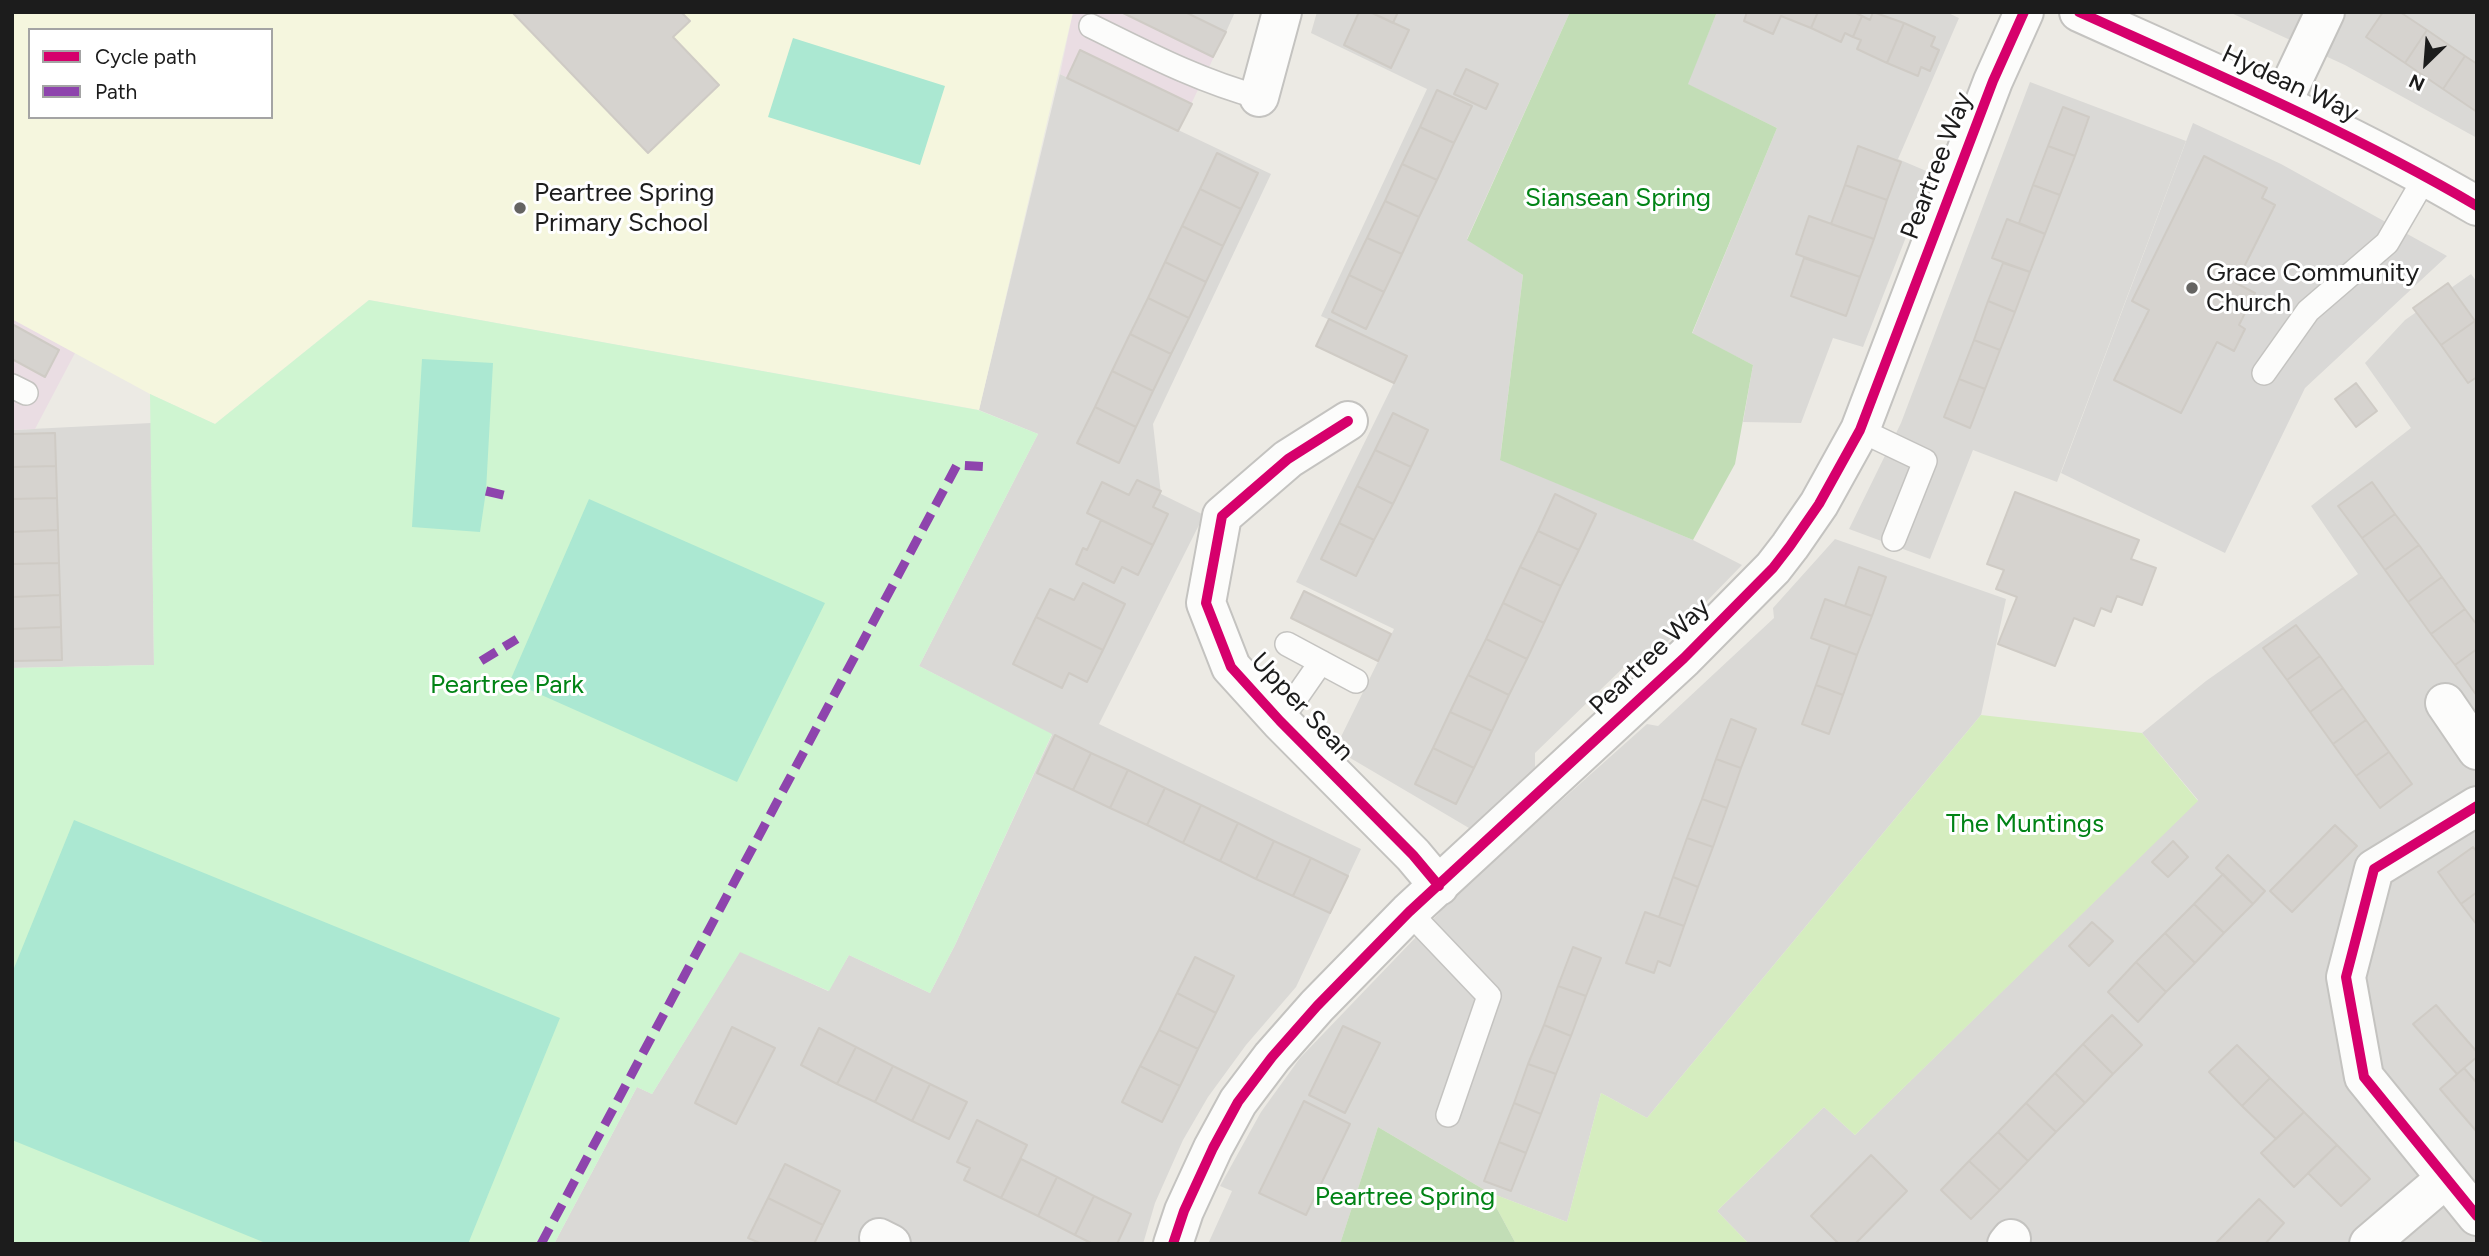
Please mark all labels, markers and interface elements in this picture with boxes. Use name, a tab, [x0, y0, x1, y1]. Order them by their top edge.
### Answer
legend	[28, 28, 273, 119]
north arrow	[2391, 28, 2461, 98]
street label: Hydean Way	[2217, 39, 2363, 129]
text: Cycle path	[95, 44, 196, 69]
text: N	[2405, 69, 2428, 96]
text: Path	[95, 79, 137, 104]
street label: Peartree Way	[1895, 88, 1979, 244]
place label: Peartree Spring Primary School	[534, 177, 714, 238]
park label: Siansean Spring	[1525, 182, 1711, 214]
marker: Peartree Spring Primary School	[512, 200, 528, 216]
place label: Grace Community Church	[2206, 257, 2419, 318]
marker: Grace Community Church	[2184, 280, 2200, 296]
street label: Peartree Way	[1583, 592, 1717, 722]
street label: Upper Sean	[1244, 646, 1360, 768]
park label: Peartree Park	[430, 669, 584, 701]
park label: The Muntings	[1946, 808, 2104, 840]
park label: Peartree Spring	[1315, 1181, 1495, 1213]

